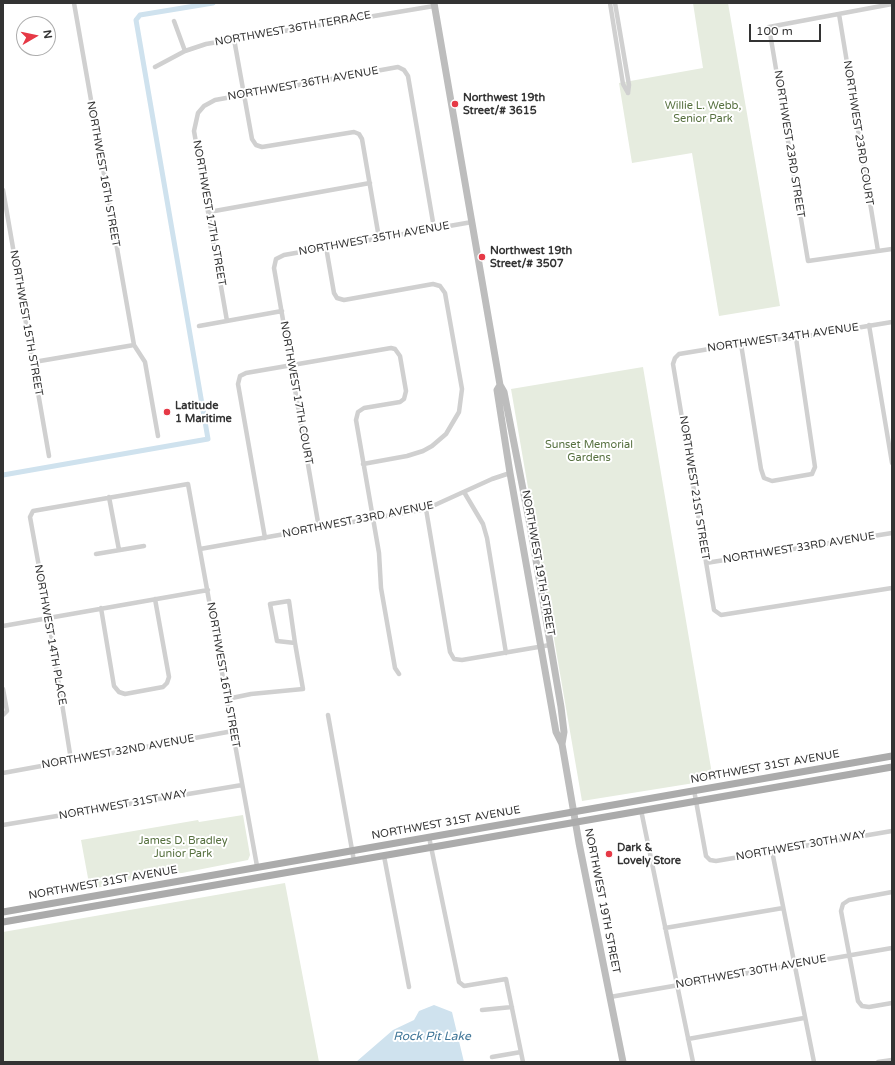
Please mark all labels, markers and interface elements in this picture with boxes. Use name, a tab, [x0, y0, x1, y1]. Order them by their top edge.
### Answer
street label: NORTHWEST 36TH TERRACE	[214, 9, 372, 49]
north arrow	[16, 16, 56, 56]
scale bar	[751, 16, 823, 42]
text: 100 m	[756, 24, 793, 38]
text: N	[40, 29, 54, 40]
street label: NORTHWEST 23RD COURT	[840, 60, 876, 206]
street label: NORTHWEST 36TH AVENUE	[227, 64, 379, 104]
street label: NORTHWEST 23RD STREET	[771, 69, 807, 219]
place label: Northwest 19th Street/# 3615	[463, 91, 545, 117]
marker: Northwest 19th Street/# 3615	[450, 99, 460, 109]
park label: Willie L. Webb, Senior Park	[665, 99, 741, 125]
street label: NORTHWEST 16TH STREET	[84, 100, 122, 248]
street label: NORTHWEST 17TH STREET	[190, 139, 228, 287]
street label: NORTHWEST 35TH AVENUE	[298, 219, 450, 259]
place label: Northwest 19th Street/# 3507	[490, 244, 572, 270]
street label: NORTHWEST 15TH STREET	[7, 249, 45, 397]
marker: Northwest 19th Street/# 3507	[477, 252, 487, 262]
street label: NORTHWEST 17TH COURT	[277, 320, 315, 466]
street label: NORTHWEST 34TH AVENUE	[706, 321, 860, 355]
place label: Latitude 1 Maritime	[175, 399, 232, 425]
marker: Latitude 1 Maritime	[162, 407, 172, 417]
street label: NORTHWEST 21ST STREET	[676, 415, 712, 561]
park label: Sunset Memorial Gardens	[545, 438, 633, 464]
street label: NORTHWEST 19TH STREET	[519, 489, 557, 637]
street label: NORTHWEST 33RD AVENUE	[281, 499, 435, 541]
street label: NORTHWEST 33RD AVENUE	[722, 529, 876, 567]
street label: NORTHWEST 14TH PLACE	[31, 564, 69, 706]
street label: NORTHWEST 16TH STREET	[204, 601, 242, 749]
street label: NORTHWEST 32ND AVENUE	[41, 732, 195, 772]
street label: NORTHWEST 31ST AVENUE	[690, 747, 840, 787]
street label: NORTHWEST 31ST WAY	[58, 787, 188, 823]
street label: NORTHWEST 31ST AVENUE	[371, 803, 521, 843]
street label: NORTHWEST 19TH STREET	[581, 827, 623, 975]
street label: NORTHWEST 30TH WAY	[735, 828, 867, 864]
park label: James D. Bradley Junior Park	[138, 834, 228, 860]
place label: Dark & Lovely Store	[617, 841, 681, 867]
marker: Dark & Lovely Store	[604, 849, 614, 859]
street label: NORTHWEST 31ST AVENUE	[28, 863, 178, 903]
street label: NORTHWEST 30TH AVENUE	[675, 952, 827, 992]
water label: Rock Pit Lake	[393, 1030, 471, 1044]

